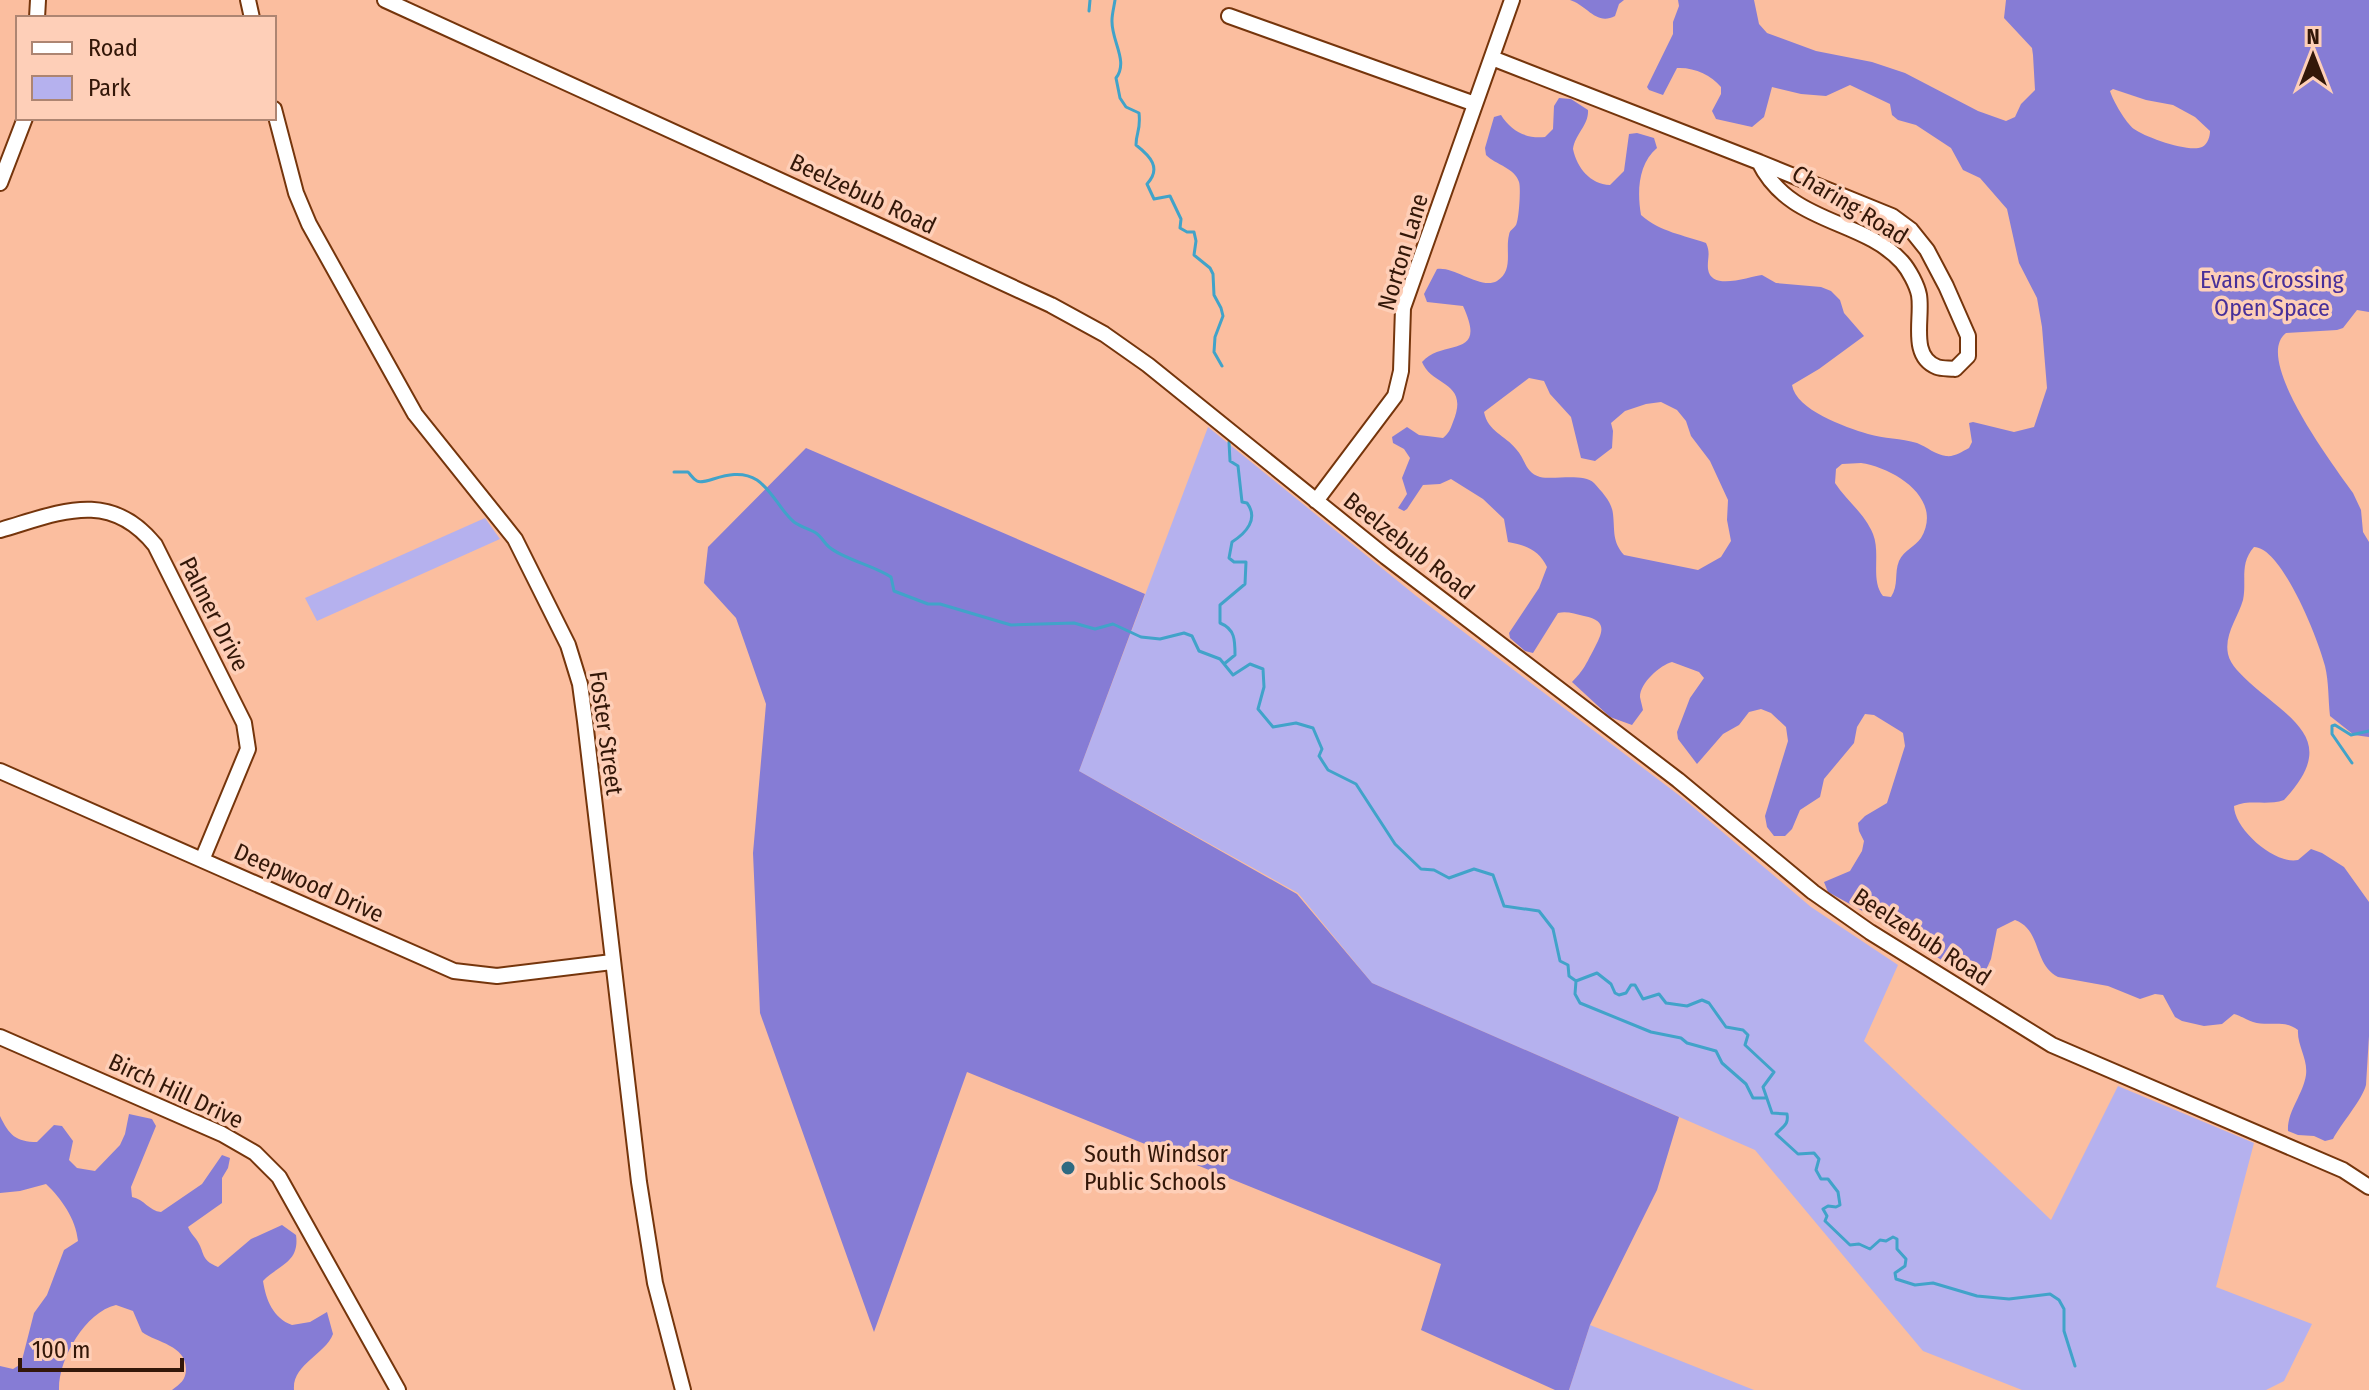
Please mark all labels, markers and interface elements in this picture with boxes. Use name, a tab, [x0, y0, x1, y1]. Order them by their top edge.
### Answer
legend	[16, 16, 276, 120]
north arrow	[2273, 16, 2353, 96]
text: N	[2306, 23, 2320, 50]
text: Road	[88, 34, 138, 62]
text: Park	[88, 74, 131, 102]
street label: Beelzebub Road	[785, 148, 941, 240]
street label: Charing Road	[1787, 159, 1913, 251]
street label: Norton Lane	[1372, 190, 1434, 314]
park label: Evans Crossing Open Space	[2200, 266, 2345, 322]
street label: Beelzebub Road	[1338, 486, 1480, 606]
street label: Palmer Drive	[173, 552, 255, 676]
street label: Foster Street	[583, 669, 629, 797]
street label: Deepwood Drive	[230, 838, 388, 928]
street label: Beelzebub Road	[1848, 882, 1996, 992]
street label: Birch Hill Drive	[104, 1048, 248, 1134]
place label: South Windsor Public Schools	[1084, 1140, 1229, 1196]
marker: South Windsor Public Schools	[1059, 1159, 1077, 1177]
scale bar	[20, 1322, 182, 1372]
text: 100 m	[32, 1336, 90, 1364]

